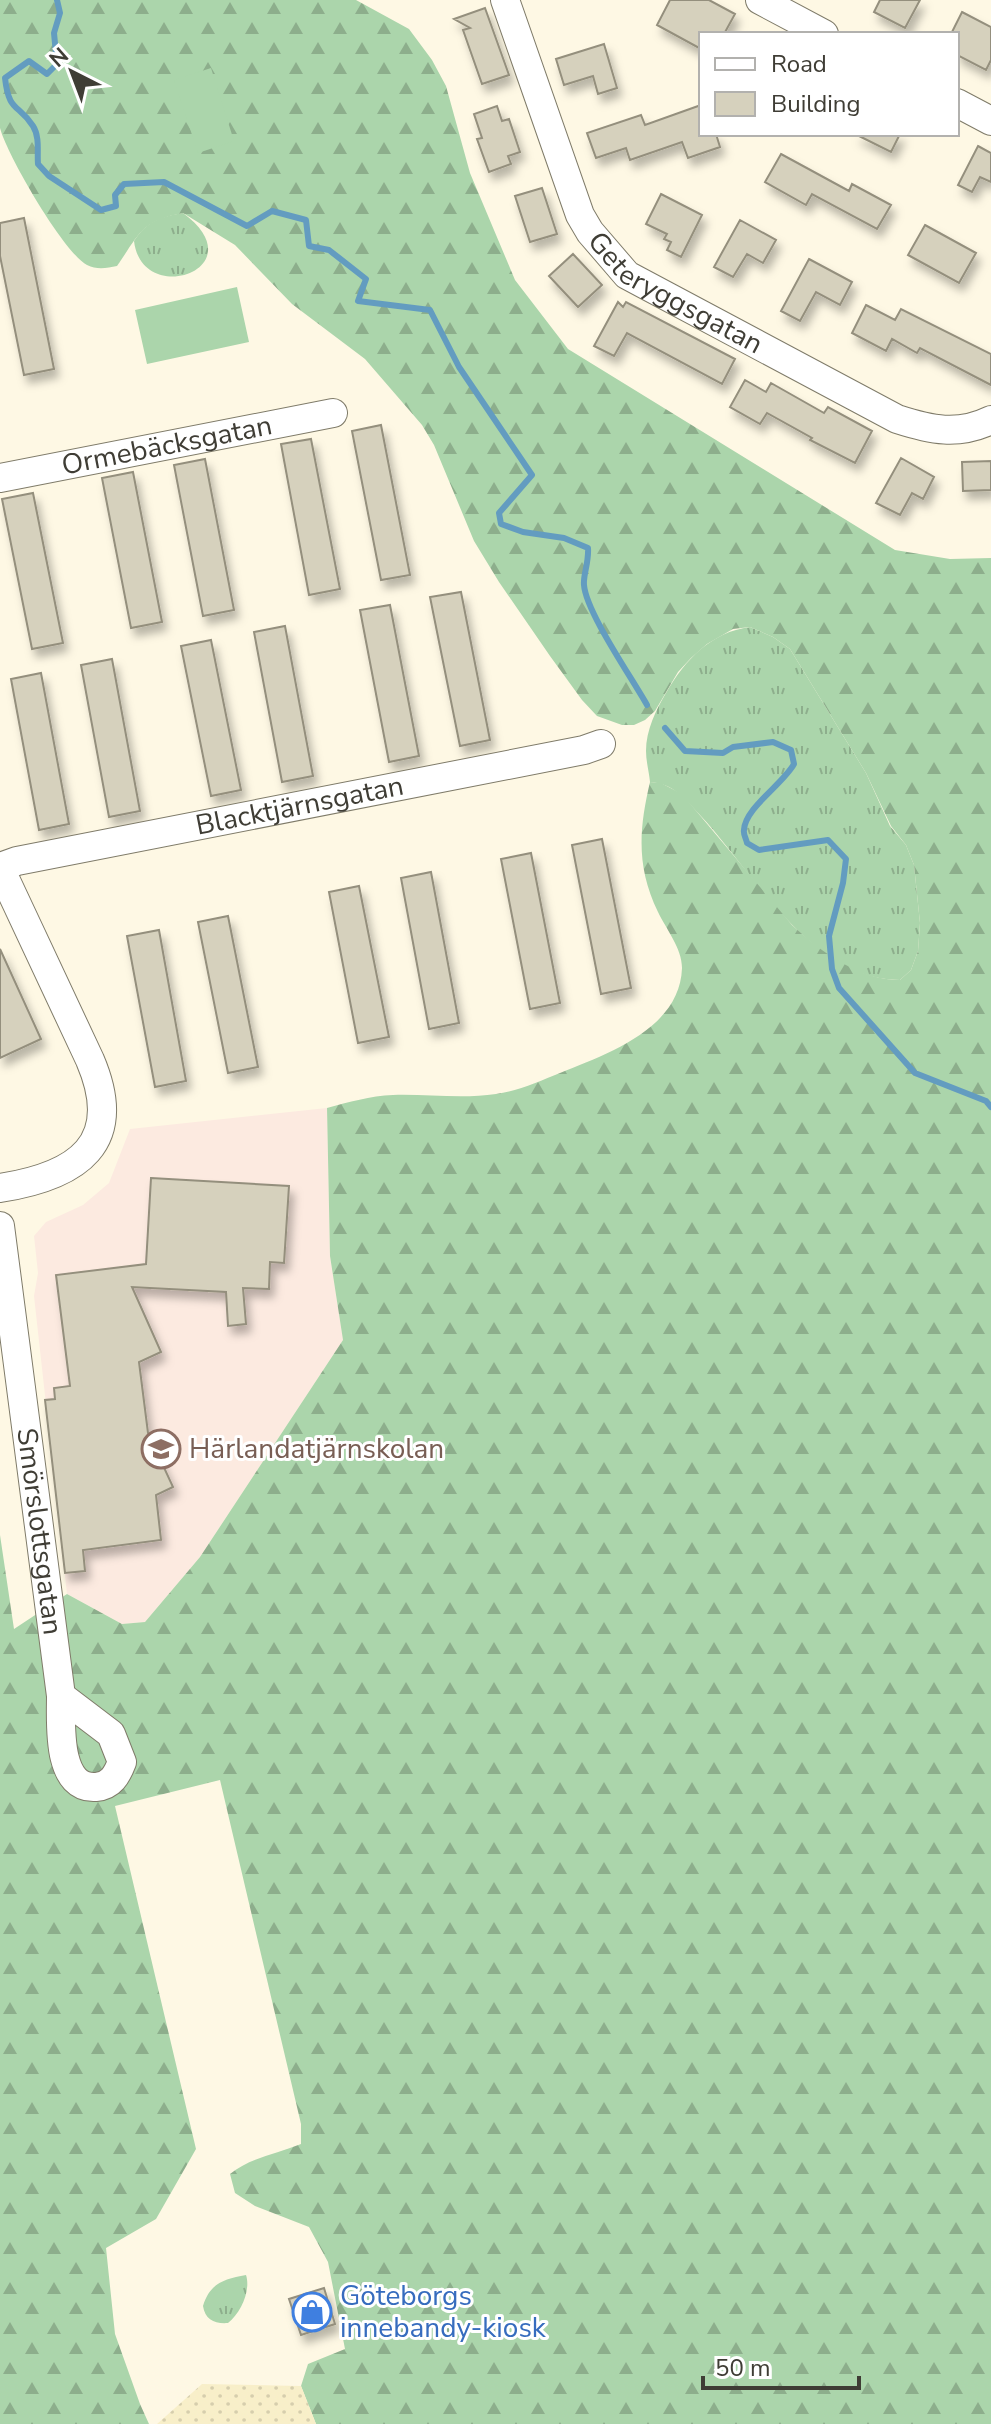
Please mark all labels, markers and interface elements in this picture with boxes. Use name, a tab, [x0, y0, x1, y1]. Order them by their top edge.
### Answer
north arrow	[32, 32, 112, 112]
legend	[699, 32, 959, 136]
text: N	[43, 41, 75, 75]
text: Road	[771, 48, 827, 80]
text: Building	[771, 88, 861, 120]
street label: Geteryggsgatan	[579, 223, 769, 363]
street label: Ormebäcksgatan	[58, 406, 275, 485]
street label: Blacktjärnsgatan	[192, 767, 407, 845]
street label: Smörslottsgatan	[7, 1426, 72, 1637]
school or university icon: Härlandatjärnskolan	[140, 1428, 182, 1470]
place label: Härlandatjärnskolan	[189, 1430, 444, 1468]
place label: Göteborgs innebandy-kiosk	[340, 2277, 547, 2347]
shop icon: Göteborgs innebandy-kiosk	[291, 2291, 333, 2333]
scale bar	[703, 2340, 859, 2390]
text: 50 m	[715, 2352, 771, 2384]

